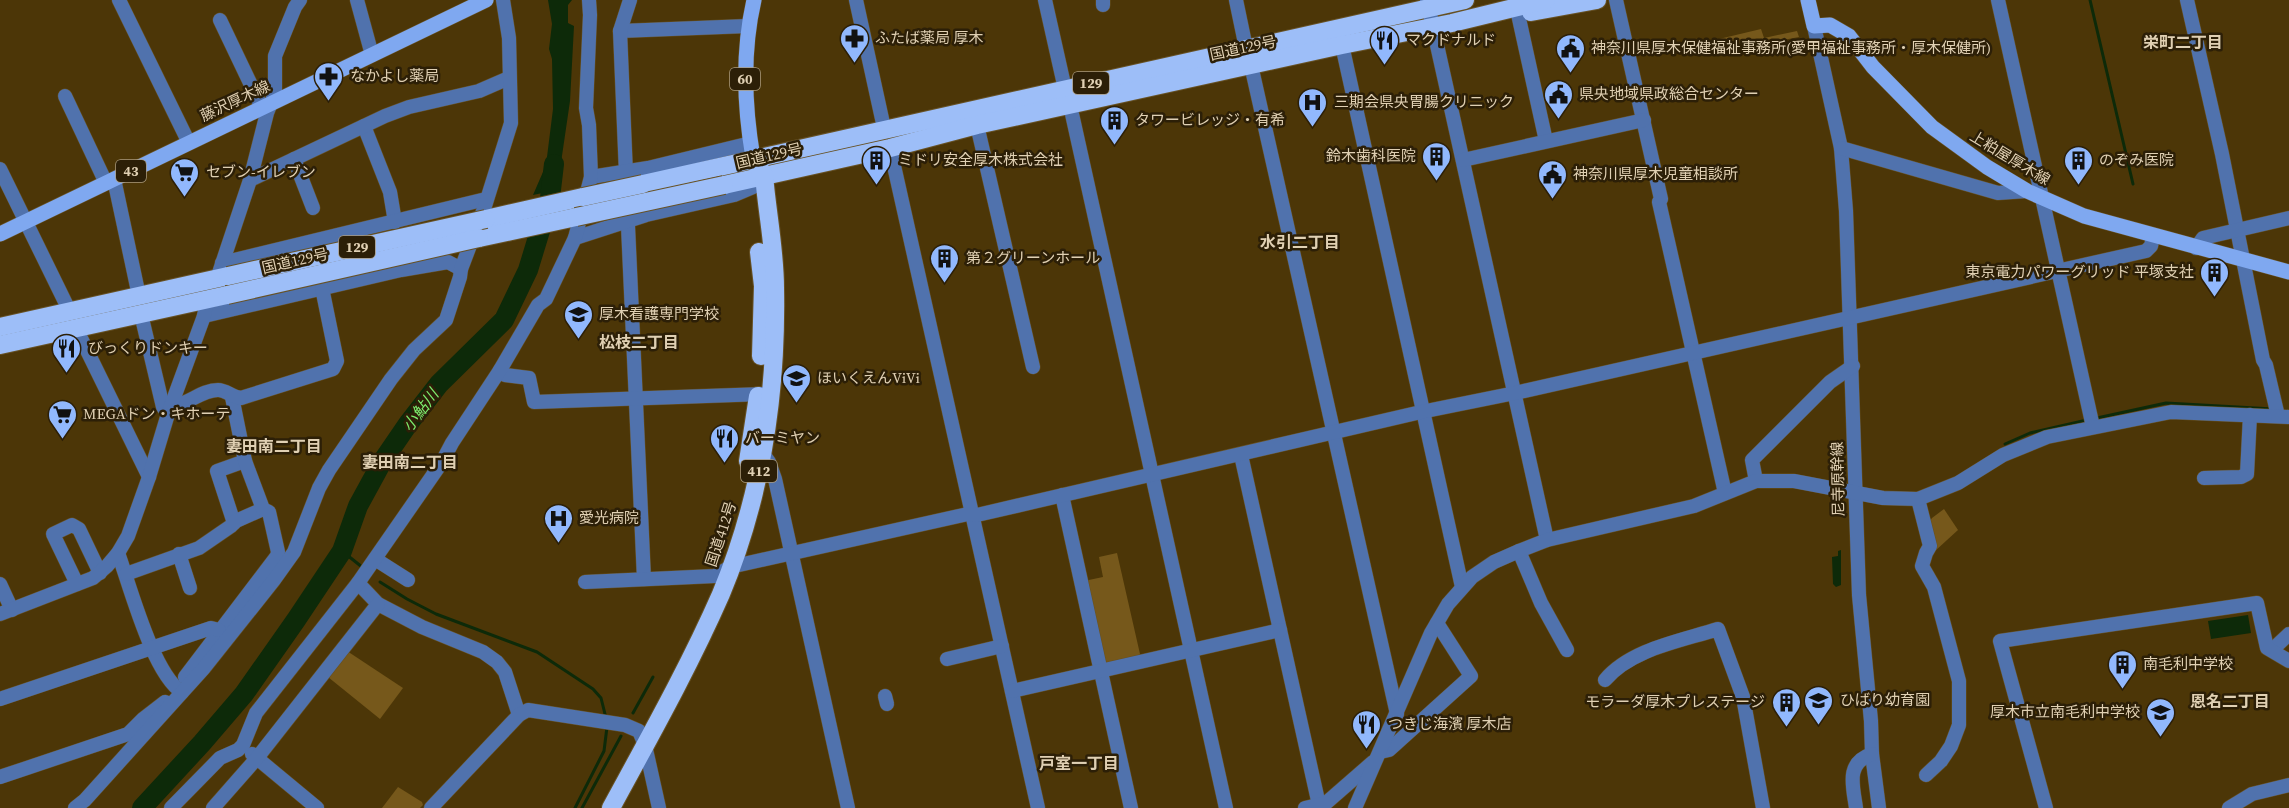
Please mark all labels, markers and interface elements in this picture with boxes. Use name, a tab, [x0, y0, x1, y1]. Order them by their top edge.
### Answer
pharmacy icon: ふたば薬局 厚木	[838, 22, 870, 64]
restaurant icon: マクドナルド	[1369, 24, 1401, 66]
place label: ふたば薬局 厚木	[875, 27, 984, 48]
place label: マクドナルド	[1406, 29, 1496, 50]
street label: 国道129号	[1208, 30, 1278, 65]
district label: 栄町二丁目	[2143, 31, 2223, 53]
public building icon: 神奈川県厚木保健福祉事務所(愛甲福祉事務所・厚木保健所)	[1554, 32, 1586, 74]
place label: 神奈川県厚木保健福祉事務所(愛甲福祉事務所・厚木保健所)	[1591, 37, 1991, 58]
pharmacy icon: なかよし薬局	[313, 60, 345, 102]
place label: なかよし薬局	[350, 65, 439, 86]
road number: 60	[730, 68, 760, 90]
road number: 129	[1073, 72, 1109, 94]
street label: 藤沢厚木線	[196, 75, 273, 126]
public building icon: 県央地域県政総合センター	[1542, 78, 1574, 120]
place label: 県央地域県政総合センター	[1579, 83, 1759, 104]
hospital icon: 三期会県央胃腸クリニック	[1297, 86, 1329, 128]
place label: 三期会県央胃腸クリニック	[1334, 91, 1514, 112]
building icon: タワービレッジ・有希	[1098, 104, 1130, 146]
place label: タワービレッジ・有希	[1135, 109, 1285, 130]
street label: 上粕屋厚木線	[1966, 125, 2054, 190]
street label: 国道129号	[734, 138, 804, 173]
building icon: 鈴木歯科医院	[1421, 140, 1453, 182]
building icon: ミドリ安全厚木株式会社	[861, 144, 893, 186]
building icon: のぞみ医院	[2062, 144, 2094, 186]
place label: 鈴木歯科医院	[1326, 145, 1416, 166]
place label: ミドリ安全厚木株式会社	[898, 149, 1063, 170]
place label: のぞみ医院	[2099, 149, 2174, 170]
supermarket icon: セブン-イレブン	[169, 156, 201, 198]
public building icon: 神奈川県厚木児童相談所	[1536, 158, 1568, 200]
road number: 43	[116, 160, 146, 182]
place label: セブン-イレブン	[206, 161, 316, 182]
place label: 神奈川県厚木児童相談所	[1573, 163, 1738, 184]
district label: 水引二丁目	[1260, 231, 1340, 253]
road number: 129	[339, 236, 375, 258]
building icon: 第２グリーンホール	[929, 242, 961, 284]
street label: 国道129号	[260, 243, 330, 278]
place label: 第２グリーンホール	[966, 247, 1100, 268]
building icon: 東京電力パワーグリッド 平塚支社	[2199, 256, 2231, 298]
place label: 東京電力パワーグリッド 平塚支社	[1966, 261, 2194, 282]
school or university icon: 厚木看護専門学校	[562, 298, 594, 340]
place label: 厚木看護専門学校	[599, 303, 719, 324]
district label: 松枝二丁目	[599, 331, 679, 353]
restaurant icon: びっくりドンキー	[51, 332, 83, 374]
place label: びっくりドンキー	[88, 337, 208, 358]
school or university icon: ほいくえんViVi	[780, 362, 812, 404]
place label: ほいくえんViVi	[817, 367, 920, 388]
water label: 小鮎川	[397, 383, 444, 436]
supermarket icon: MEGAドン・キホーテ	[46, 398, 78, 440]
place label: MEGAドン・キホーテ	[83, 403, 231, 424]
restaurant icon: バーミヤン	[708, 422, 740, 464]
place label: バーミヤン	[745, 427, 820, 448]
district label: 妻田南二丁目	[226, 435, 322, 457]
street label: 尼寺原幹線	[1826, 441, 1849, 517]
district label: 妻田南二丁目	[362, 451, 458, 473]
road number: 412	[741, 460, 777, 482]
street label: 国道412号	[700, 498, 741, 569]
hospital icon: 愛光病院	[542, 502, 574, 544]
place label: 愛光病院	[579, 507, 639, 528]
building icon: 南毛利中学校	[2106, 648, 2138, 690]
place label: 南毛利中学校	[2143, 653, 2233, 674]
school or university icon: ひばり幼育園	[1803, 684, 1835, 726]
building icon: モラーダ厚木プレステージ	[1770, 686, 1802, 728]
place label: ひばり幼育園	[1840, 689, 1930, 710]
district label: 恩名二丁目	[2190, 690, 2270, 712]
place label: モラーダ厚木プレステージ	[1585, 691, 1765, 712]
school or university icon: 厚木市立南毛利中学校	[2145, 696, 2177, 738]
place label: 厚木市立南毛利中学校	[1990, 701, 2140, 722]
restaurant icon: つきじ海濱 厚木店	[1351, 708, 1383, 750]
place label: つきじ海濱 厚木店	[1388, 713, 1512, 734]
district label: 戸室一丁目	[1039, 752, 1119, 774]

